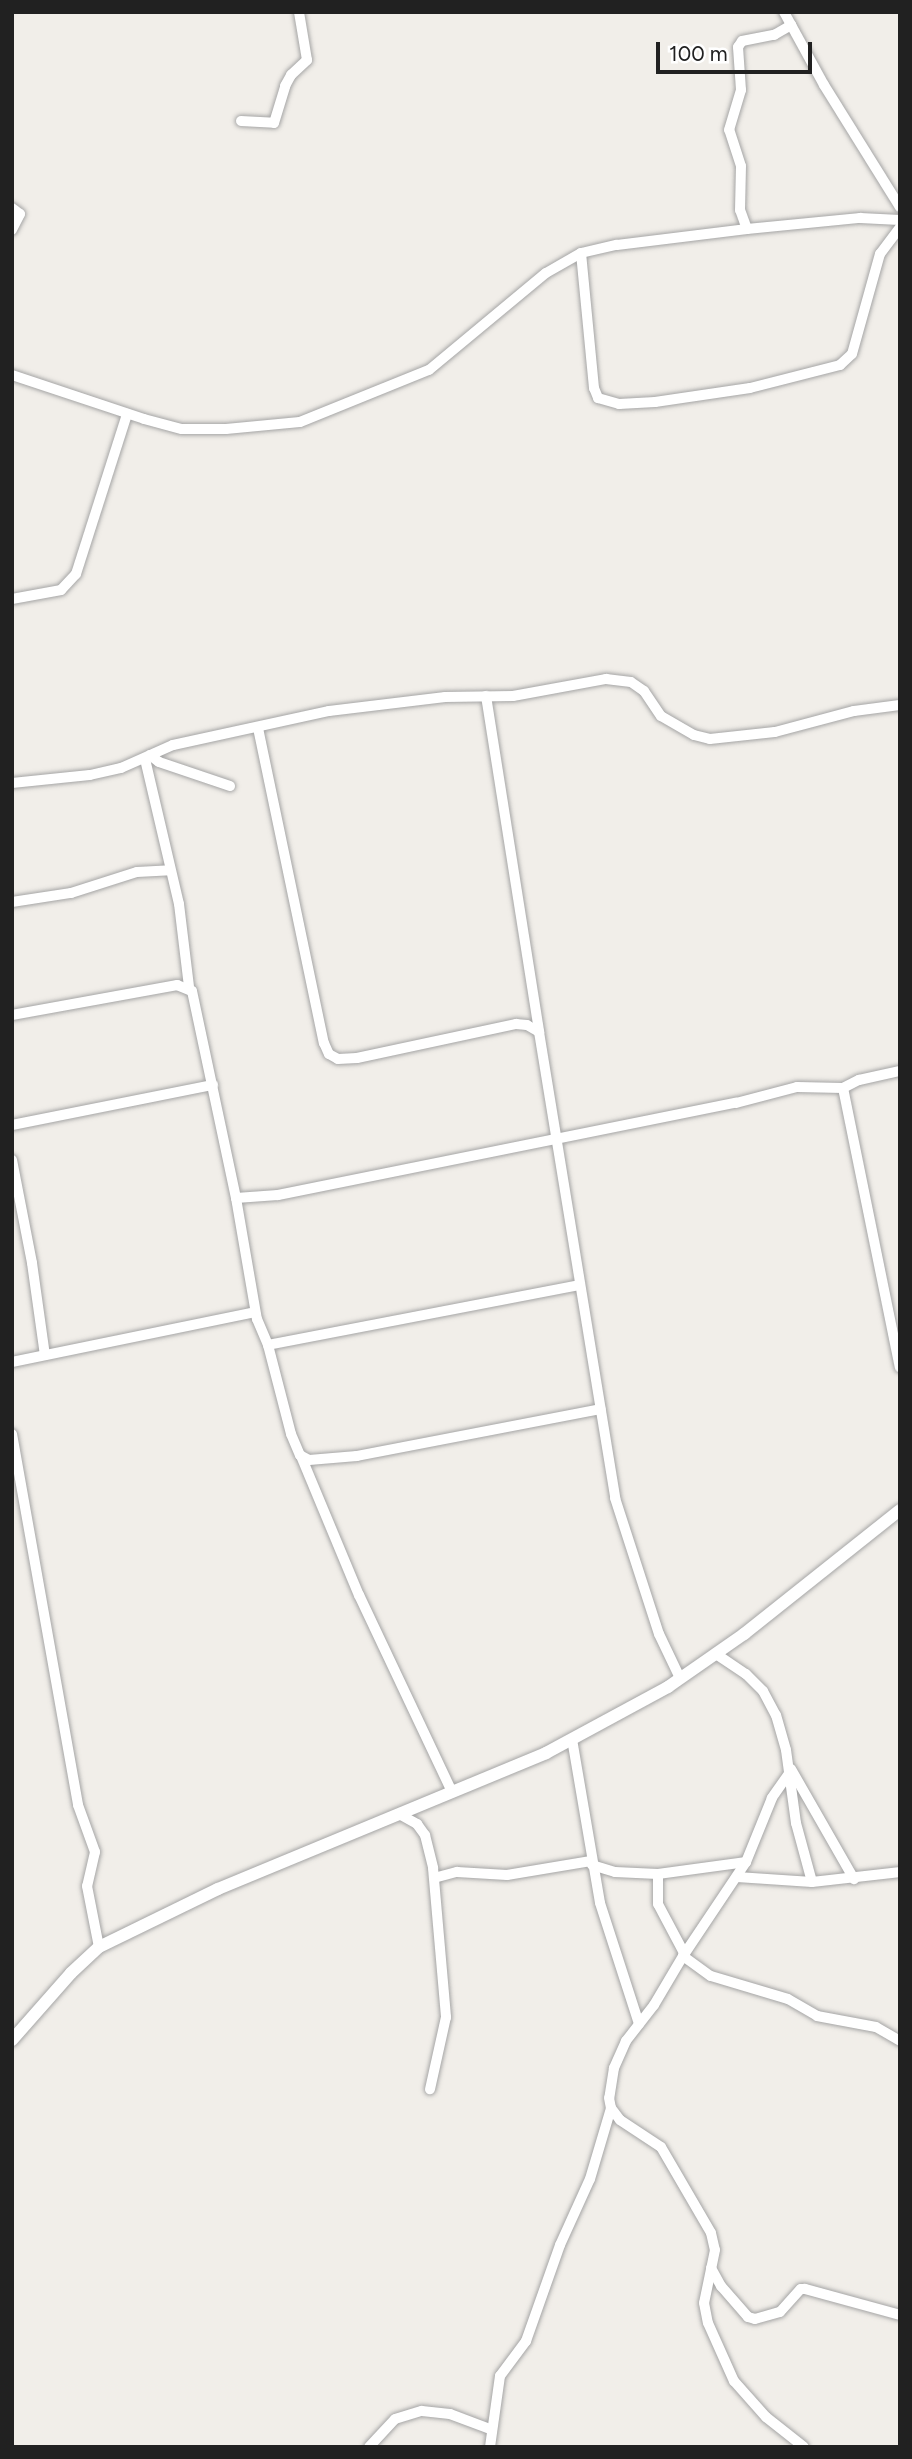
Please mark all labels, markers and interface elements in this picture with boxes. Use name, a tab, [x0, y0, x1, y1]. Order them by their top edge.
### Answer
scale bar	[660, 28, 816, 72]
text: 100 m	[669, 41, 728, 66]

